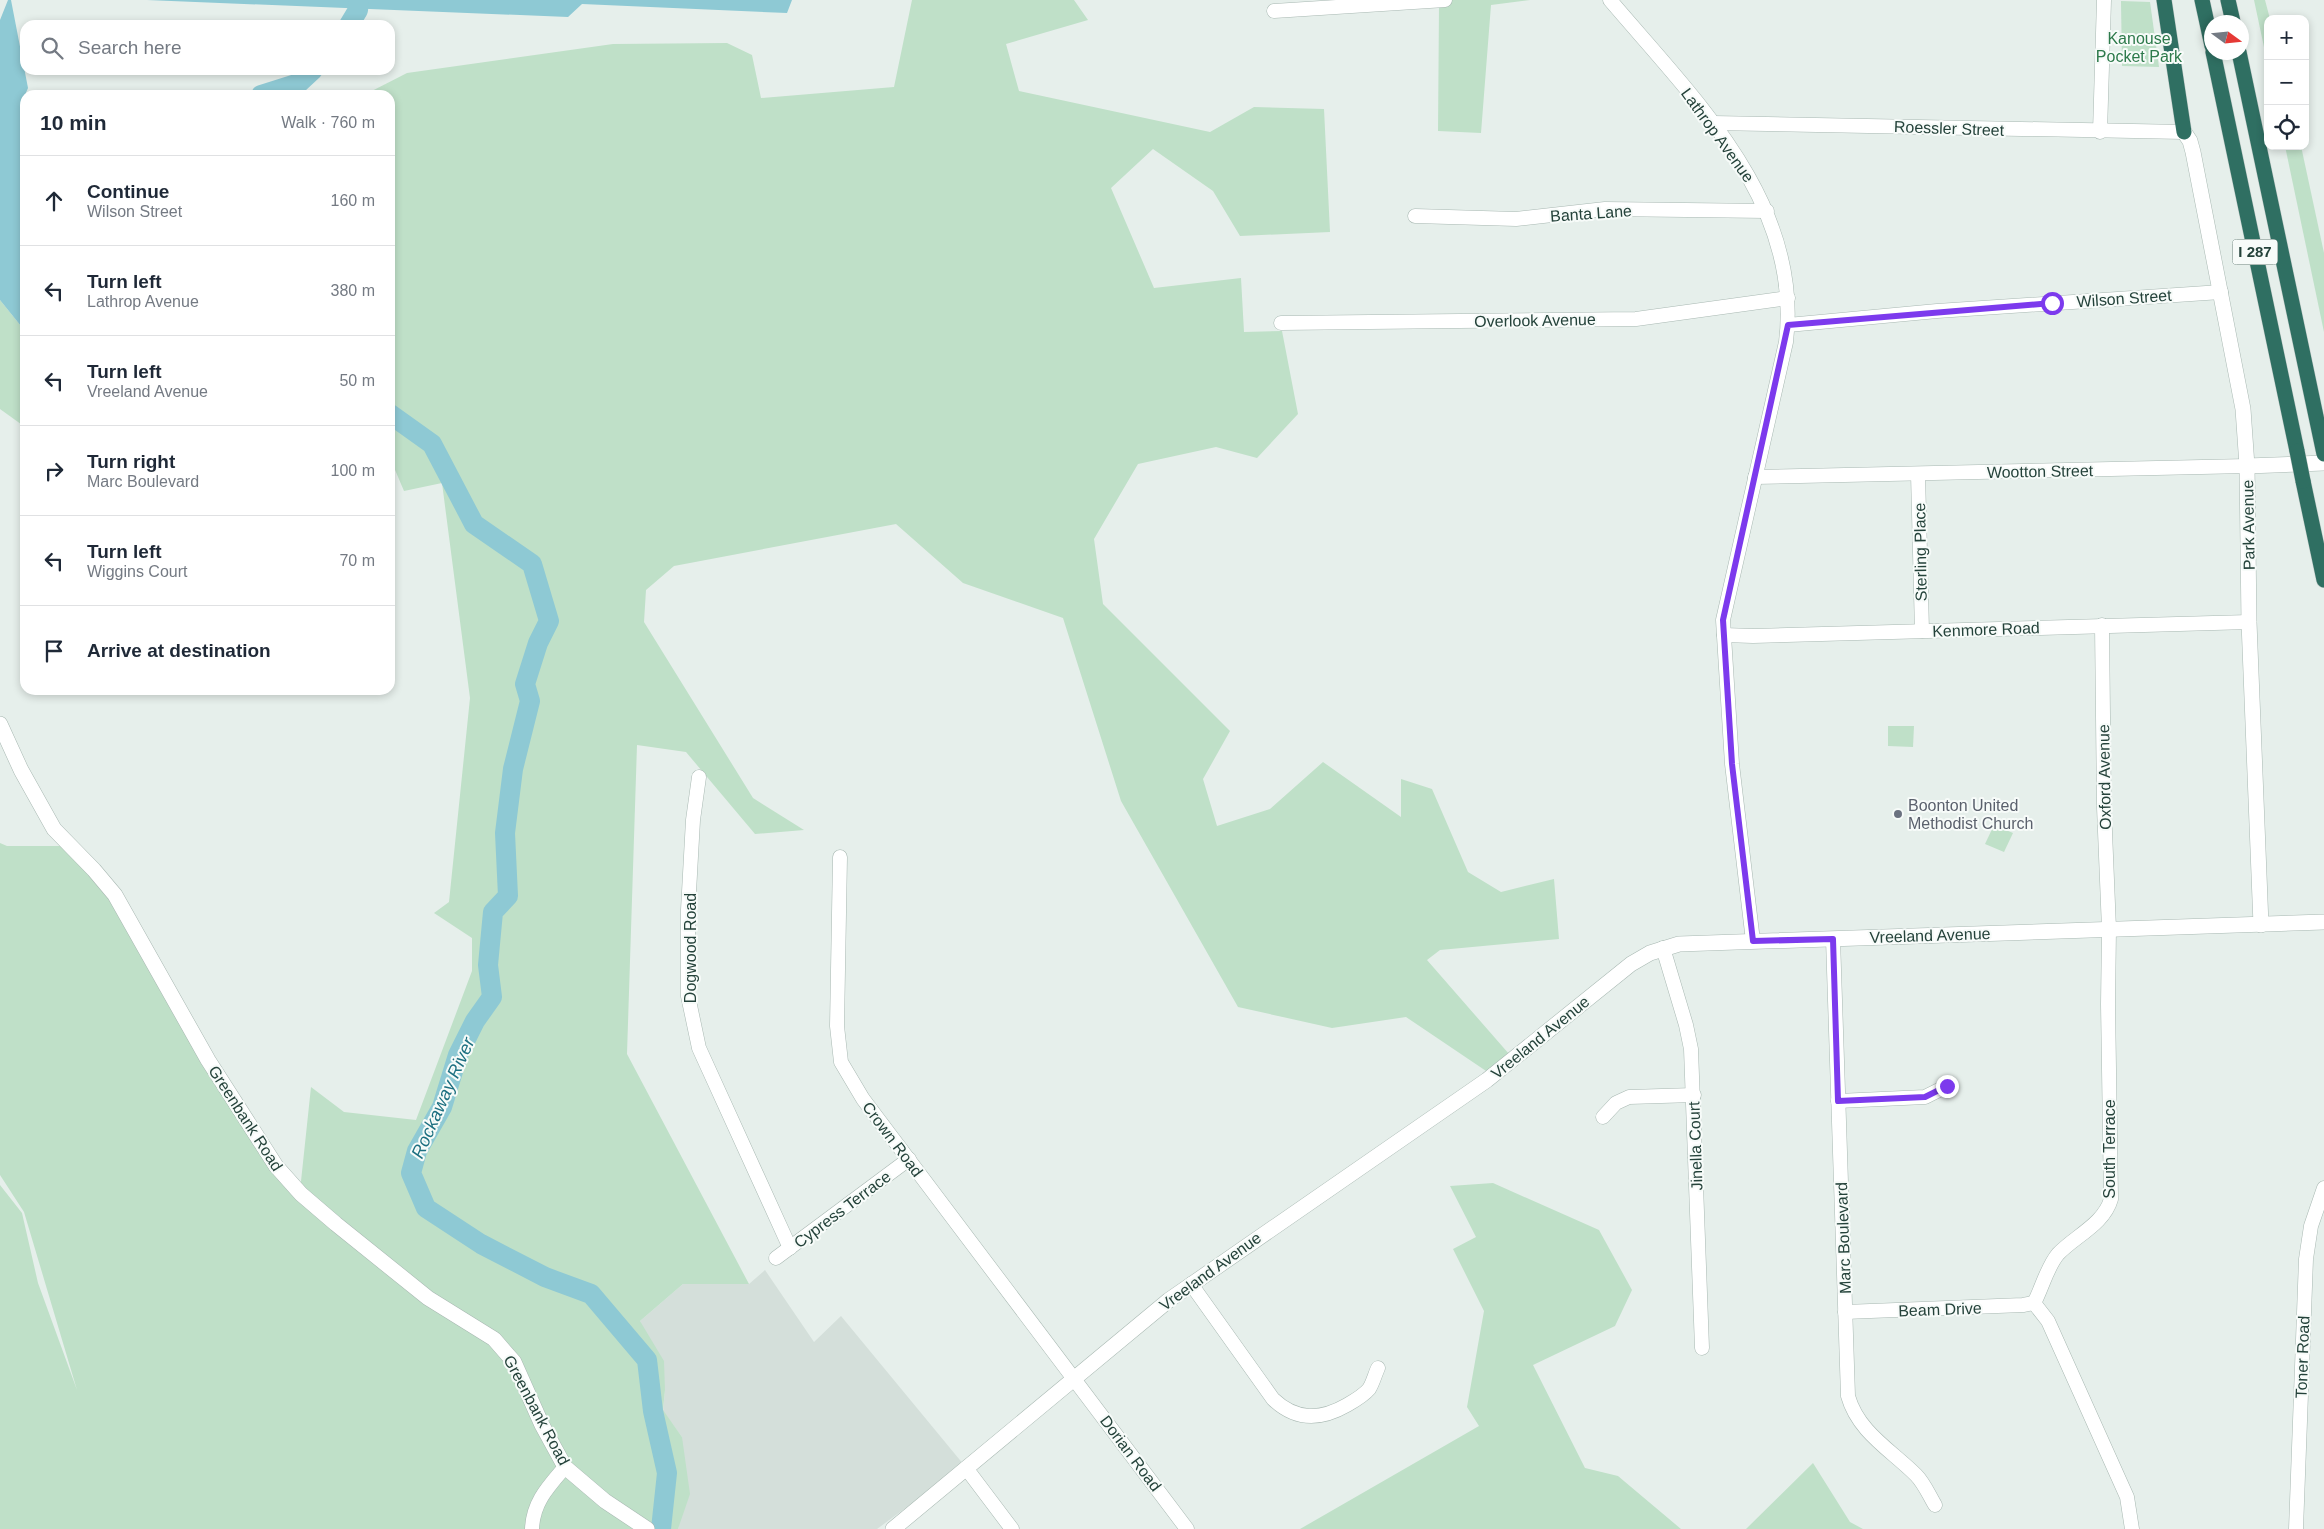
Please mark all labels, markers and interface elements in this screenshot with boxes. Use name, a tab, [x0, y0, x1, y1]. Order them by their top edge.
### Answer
north arrow	[2204, 15, 2249, 60]
map controls	[2264, 15, 2309, 150]
button: +	[2264, 15, 2309, 60]
search box	[20, 20, 395, 75]
park label: Kanouse Pocket Park	[2096, 30, 2183, 65]
icon: search	[38, 34, 66, 62]
text: Search here	[78, 37, 182, 58]
button: −	[2264, 60, 2309, 105]
street label: Lathrop Avenue	[1678, 85, 1757, 186]
button: locate	[2264, 105, 2309, 150]
text: 10 min	[40, 111, 107, 134]
text: Walk · 760 m	[281, 114, 375, 131]
street label: Roessler Street	[1894, 118, 2005, 139]
text: Continue	[87, 181, 169, 202]
icon: ahead	[40, 187, 68, 215]
text: 160 m	[331, 192, 375, 209]
street label: Banta Lane	[1550, 202, 1633, 225]
text: Wilson Street	[87, 203, 182, 220]
road number: I 287	[2232, 240, 2278, 264]
text: Turn left	[87, 271, 162, 292]
icon: left	[40, 277, 68, 305]
text: 380 m	[331, 282, 375, 299]
street label: Wilson Street	[2076, 287, 2173, 310]
route start	[2041, 292, 2064, 315]
text: Lathrop Avenue	[87, 293, 199, 310]
street label: Overlook Avenue	[1474, 311, 1596, 330]
text: Turn left	[87, 361, 162, 382]
icon: left	[40, 367, 68, 395]
text: 50 m	[339, 372, 375, 389]
text: Vreeland Avenue	[87, 383, 208, 400]
text: Turn right	[87, 451, 175, 472]
icon: right	[40, 457, 68, 485]
text: 100 m	[331, 462, 375, 479]
street label: Wootton Street	[1987, 462, 2094, 481]
text: Marc Boulevard	[87, 473, 199, 490]
street label: Park Avenue	[2239, 480, 2258, 570]
street label: Sterling Place	[1911, 502, 1930, 601]
text: Turn left	[87, 541, 162, 562]
icon: left	[40, 547, 68, 575]
text: 70 m	[339, 552, 375, 569]
text: Wiggins Court	[87, 563, 187, 580]
street label: Kenmore Road	[1932, 619, 2040, 640]
icon: arrive	[40, 637, 68, 665]
text: Arrive at destination	[87, 640, 271, 661]
street label: Oxford Avenue	[2095, 724, 2114, 830]
place label: Boonton United Methodist Church	[1908, 797, 2033, 832]
marker: Boonton United Methodist Church	[1892, 808, 1904, 820]
street label: Dogwood Road	[682, 893, 699, 1003]
street label: Vreeland Avenue	[1869, 925, 1991, 946]
street label: Vreeland Avenue	[1488, 993, 1593, 1082]
water label: Rockaway River	[407, 1034, 479, 1161]
street label: Greenbank Road	[205, 1063, 286, 1174]
route end	[1936, 1075, 1959, 1098]
street label: Crown Road	[859, 1099, 926, 1180]
street label: South Terrace	[2101, 1099, 2118, 1199]
street label: Jinella Court	[1685, 1101, 1706, 1191]
street label: Cypress Terrace	[791, 1168, 894, 1251]
street label: Marc Boulevard	[1833, 1182, 1854, 1294]
street label: Vreeland Avenue	[1156, 1229, 1264, 1314]
street label: Beam Drive	[1898, 1300, 1982, 1319]
street label: Toner Road	[2293, 1315, 2312, 1399]
street label: Greenbank Road	[500, 1352, 573, 1468]
street label: Dorian Road	[1097, 1412, 1164, 1494]

